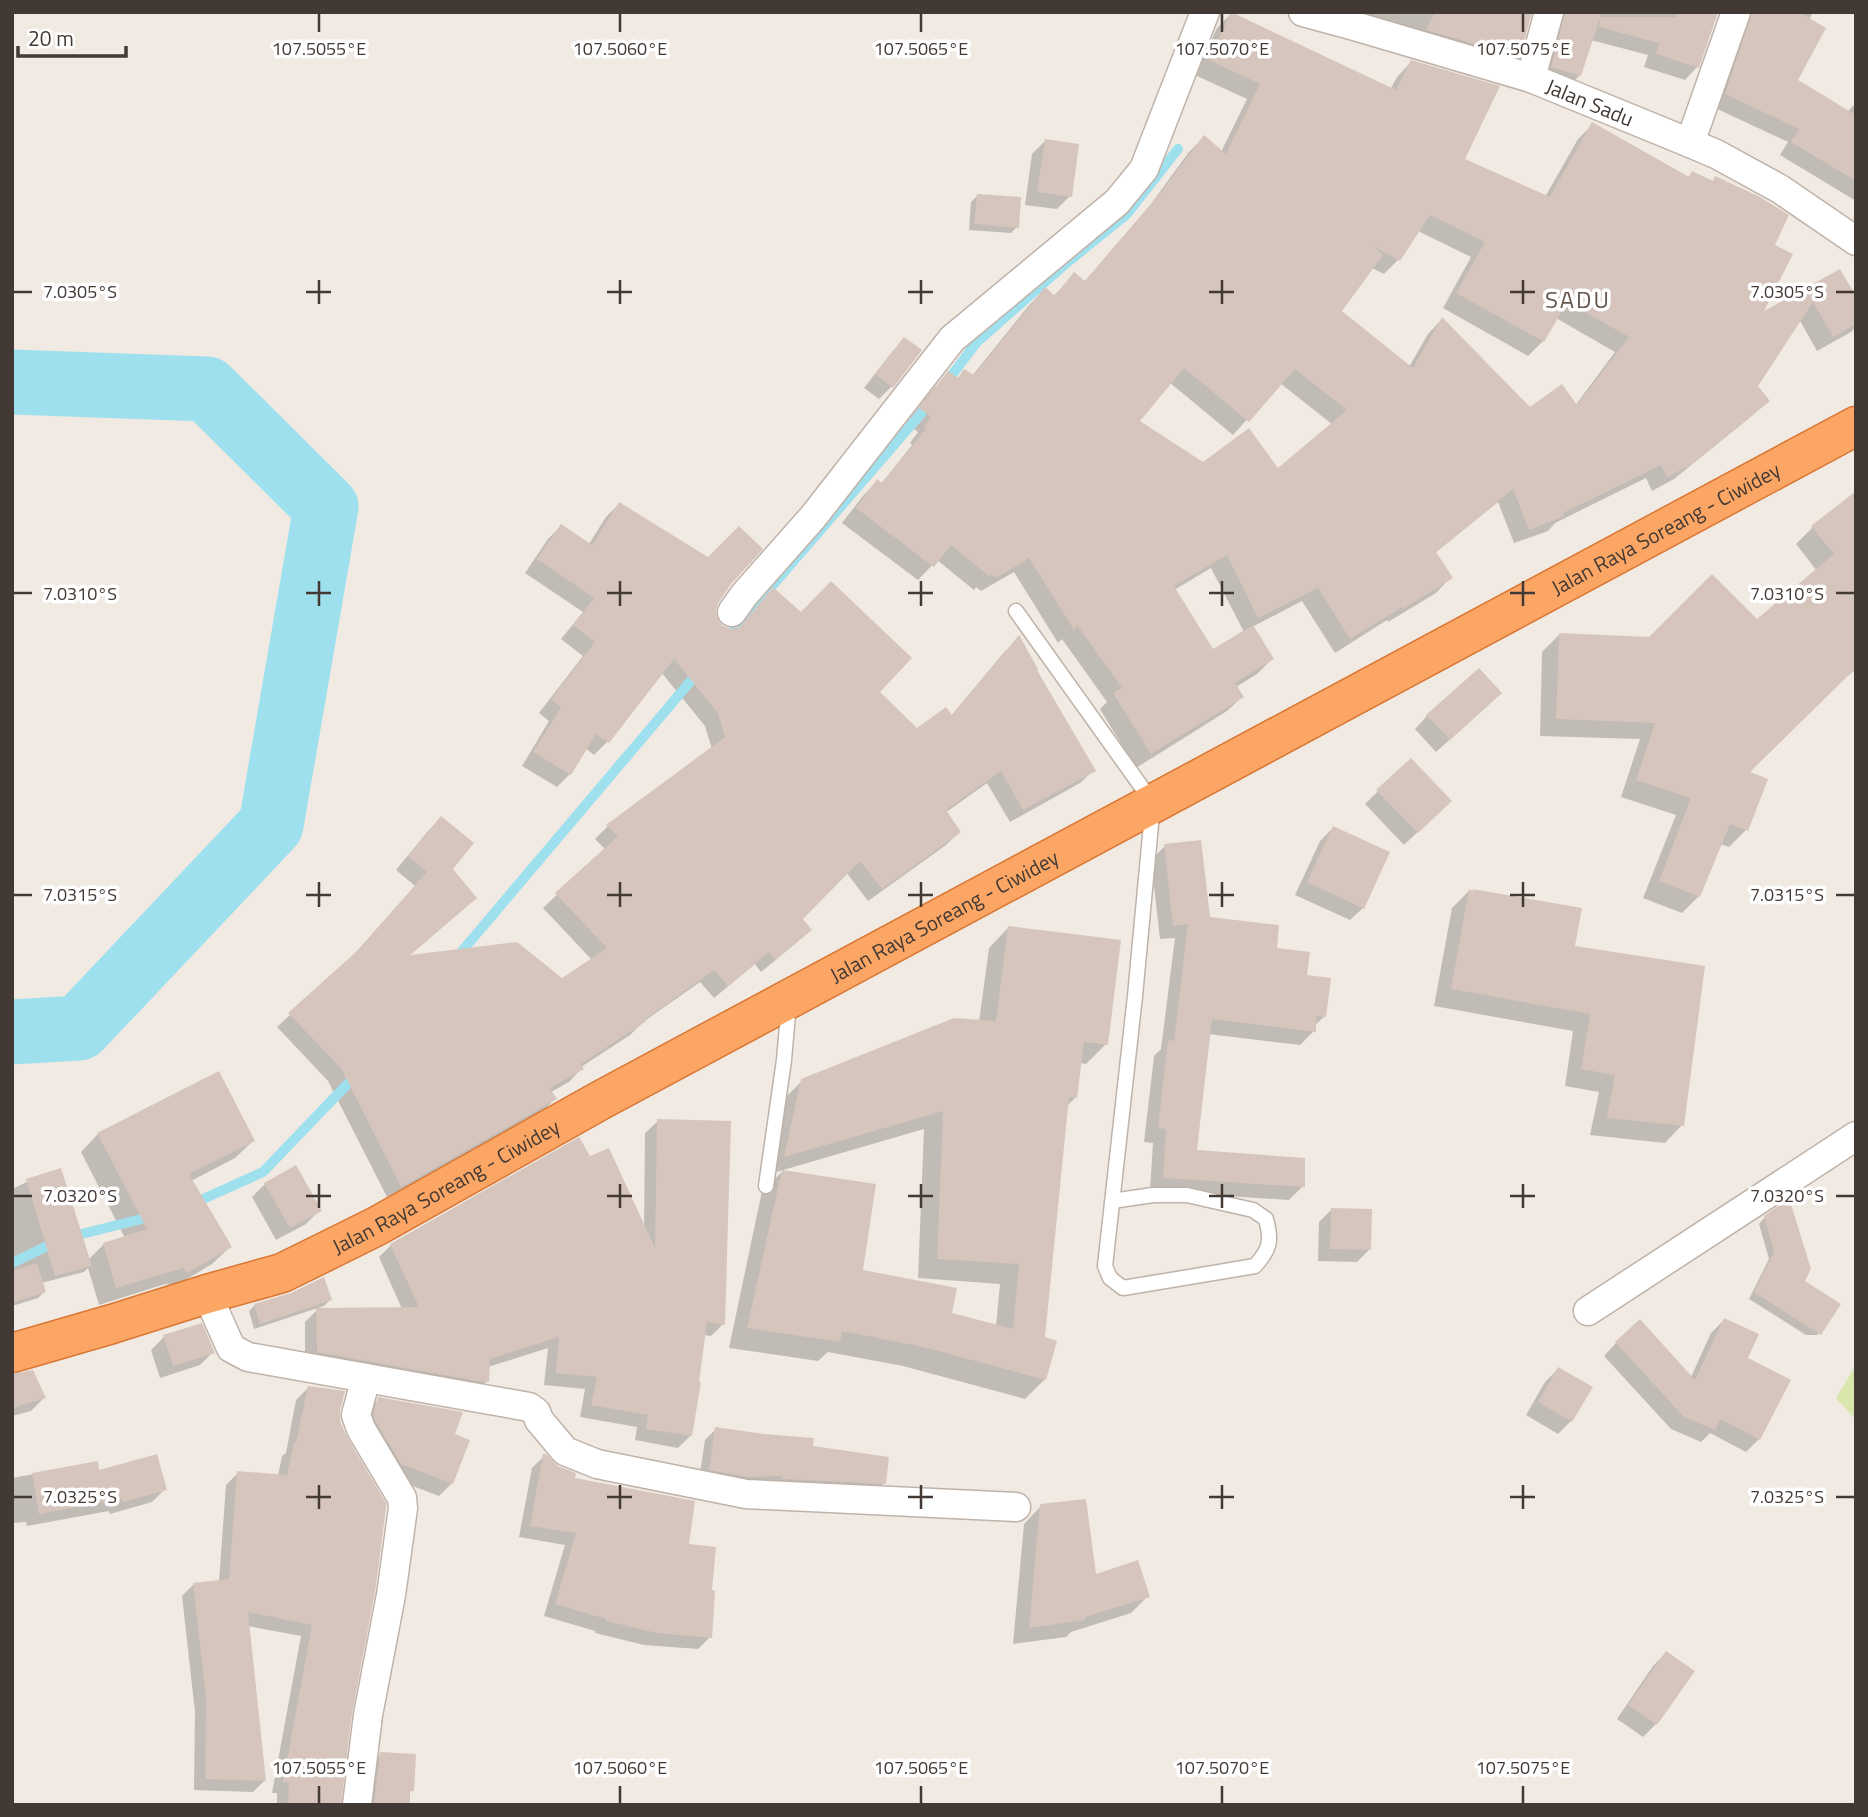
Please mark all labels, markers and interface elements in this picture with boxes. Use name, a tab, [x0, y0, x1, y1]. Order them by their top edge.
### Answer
scale bar	[18, 14, 126, 58]
text: 20 m	[28, 22, 74, 54]
text: 107.5055°E	[272, 35, 366, 62]
text: 107.5060°E	[573, 35, 667, 62]
text: 107.5065°E	[874, 35, 968, 62]
text: 107.5070°E	[1175, 35, 1269, 62]
text: 107.5075°E	[1476, 35, 1570, 62]
street label: Jalan Sadu	[1541, 70, 1639, 134]
text: 7.0305°S	[43, 278, 117, 305]
text: 7.0305°S	[1750, 278, 1824, 305]
district label: SADU	[1545, 281, 1611, 317]
street label: Jalan Raya Soreang - Ciwidey	[1545, 454, 1786, 603]
text: 7.0310°S	[43, 580, 117, 607]
text: 7.0310°S	[1750, 580, 1824, 607]
street label: Jalan Raya Soreang - Ciwidey	[824, 841, 1064, 990]
text: 7.0315°S	[43, 881, 117, 908]
text: 7.0315°S	[1750, 881, 1824, 908]
street label: Jalan Raya Soreang - Ciwidey	[326, 1110, 566, 1262]
text: 7.0320°S	[43, 1182, 117, 1209]
text: 7.0320°S	[1750, 1182, 1824, 1209]
text: 7.0325°S	[43, 1483, 117, 1510]
text: 7.0325°S	[1750, 1483, 1824, 1510]
text: 107.5055°E	[272, 1754, 366, 1781]
text: 107.5060°E	[573, 1754, 667, 1781]
text: 107.5065°E	[874, 1754, 968, 1781]
text: 107.5070°E	[1175, 1754, 1269, 1781]
text: 107.5075°E	[1476, 1754, 1570, 1781]

